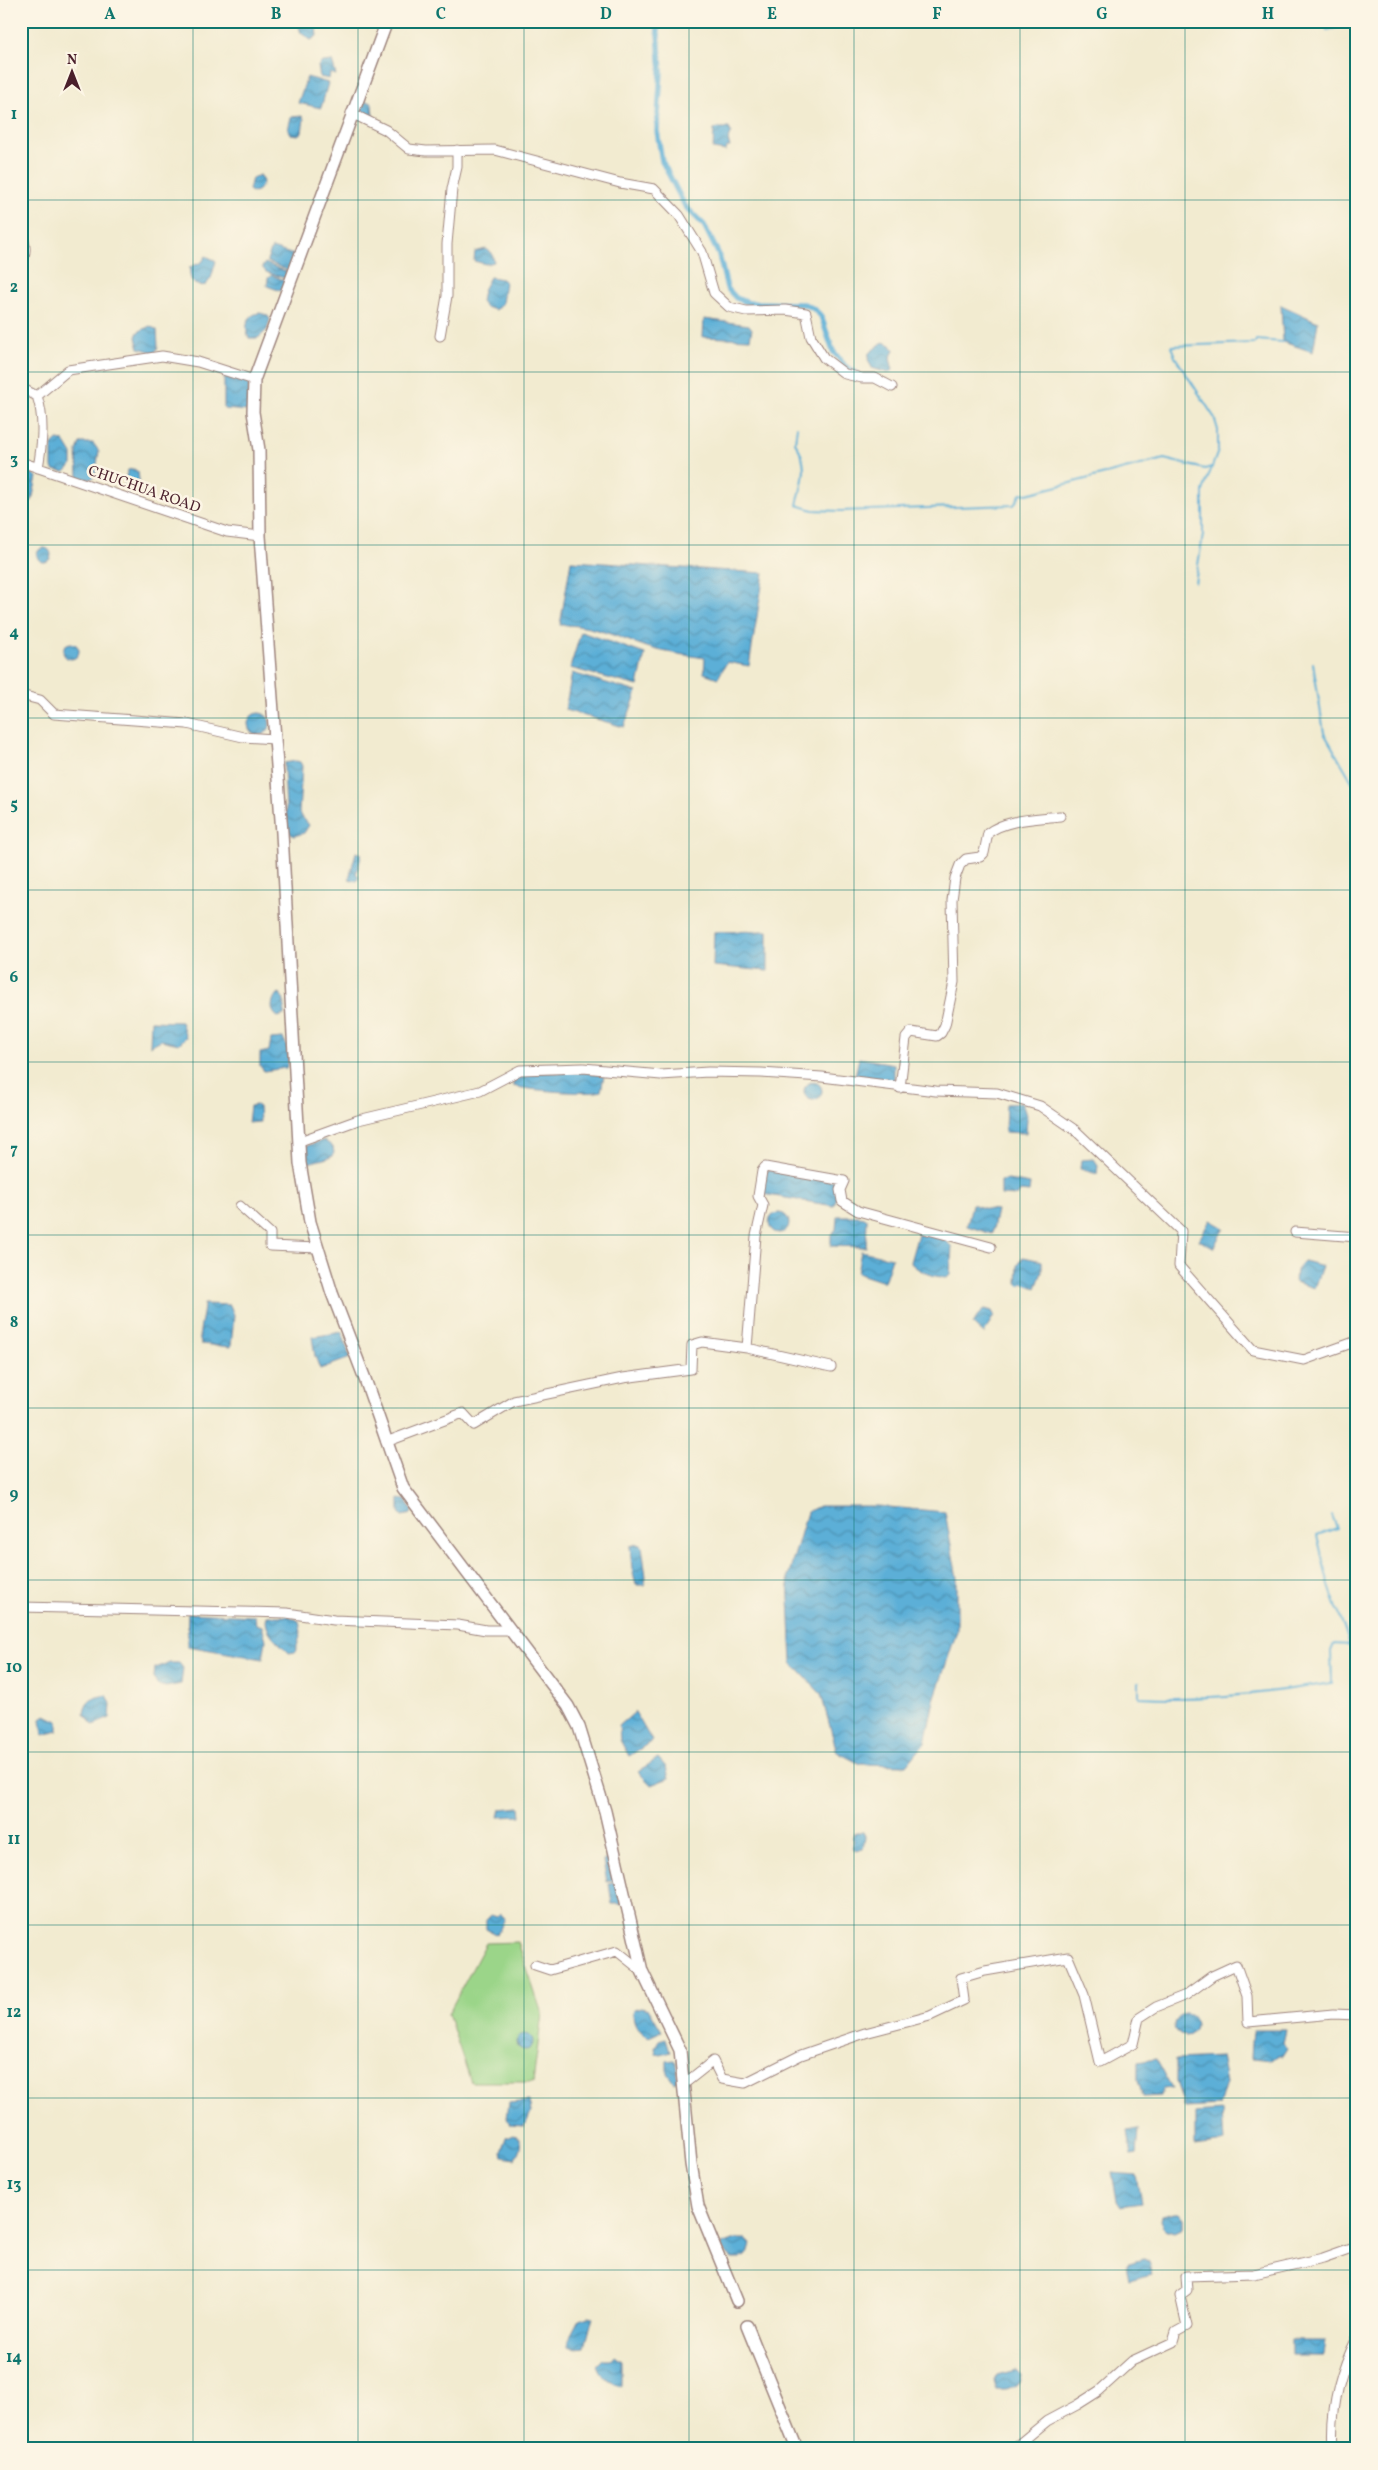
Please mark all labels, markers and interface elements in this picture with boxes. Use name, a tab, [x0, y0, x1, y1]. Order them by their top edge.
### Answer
text: A	[104, 4, 116, 26]
text: B	[271, 4, 282, 26]
text: C	[436, 4, 446, 26]
text: D	[600, 4, 612, 26]
text: E	[767, 4, 777, 26]
text: F	[932, 4, 942, 26]
text: G	[1096, 4, 1108, 26]
text: H	[1262, 4, 1274, 26]
north arrow	[48, 48, 98, 98]
text: N	[67, 51, 77, 70]
text: 1	[11, 104, 17, 126]
text: 2	[10, 277, 18, 299]
text: 3	[10, 449, 18, 471]
street label: CHUCHUA ROAD	[85, 461, 203, 519]
text: 4	[9, 622, 19, 644]
text: 5	[10, 794, 18, 816]
text: 6	[10, 967, 19, 989]
text: 7	[10, 1139, 18, 1161]
text: 8	[10, 1312, 18, 1334]
text: 9	[10, 1484, 19, 1506]
text: 10	[6, 1657, 22, 1679]
text: 11	[8, 1829, 20, 1851]
text: 12	[7, 2002, 21, 2024]
text: 13	[7, 2174, 21, 2196]
text: 14	[6, 2347, 22, 2369]

